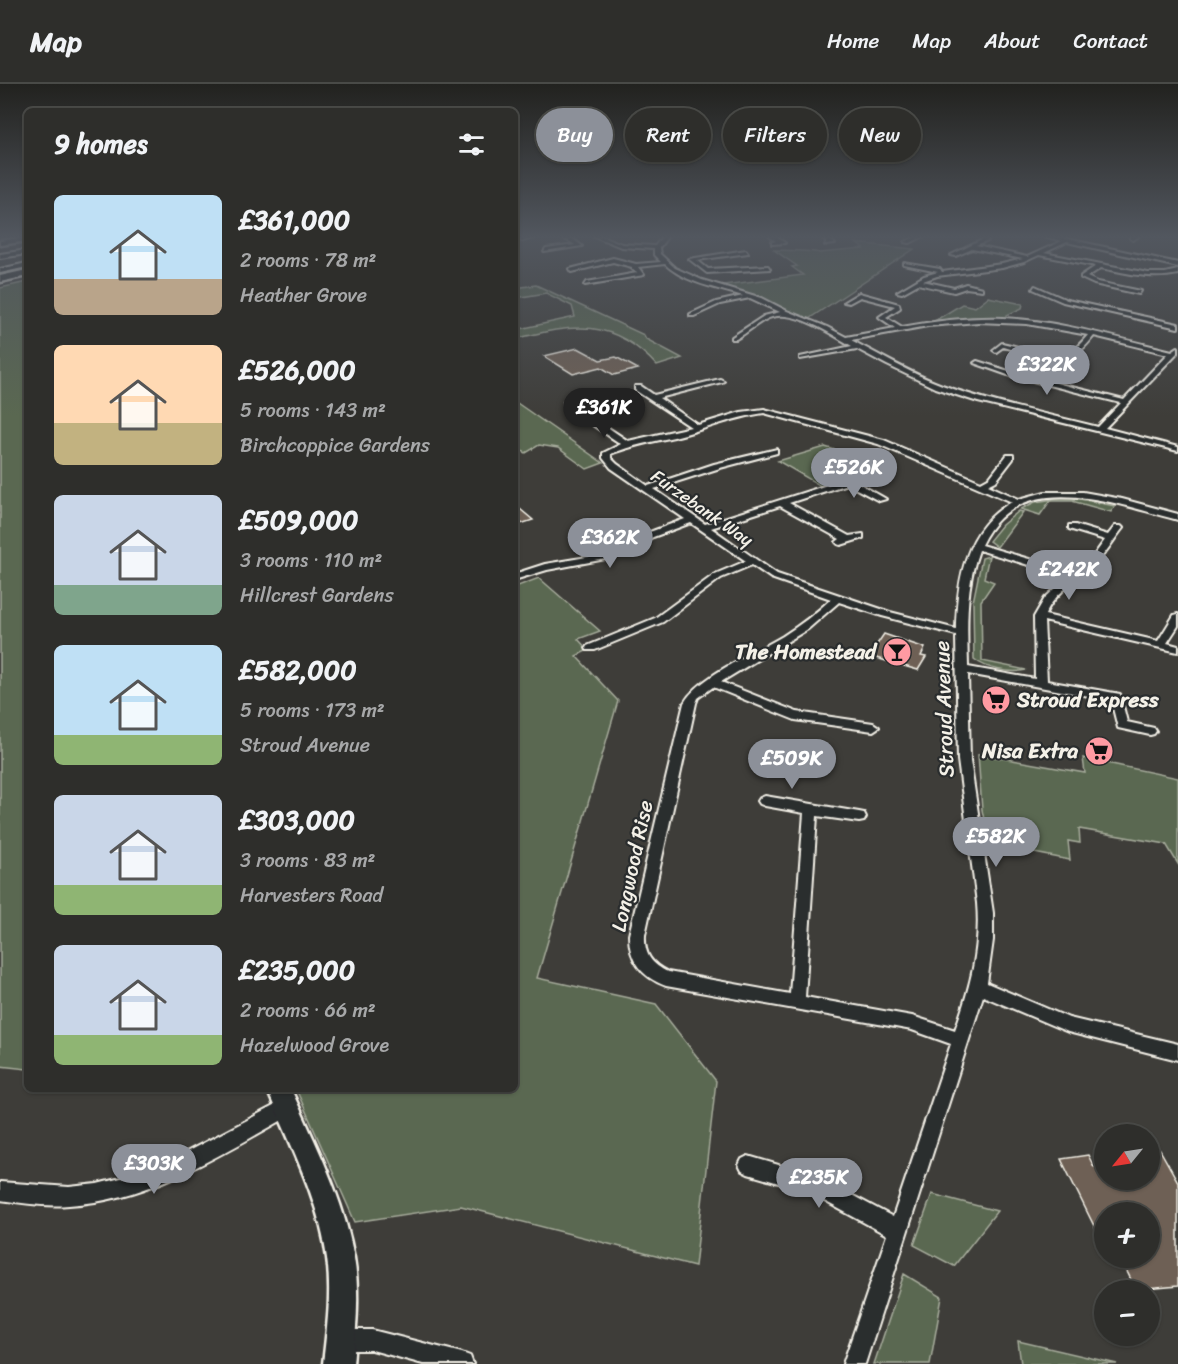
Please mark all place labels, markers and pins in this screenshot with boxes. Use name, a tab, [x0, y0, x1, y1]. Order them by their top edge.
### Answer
pin: £322K	[1005, 345, 1089, 396]
pin: £361K	[562, 388, 646, 439]
pin: £526K	[812, 448, 896, 499]
pin: £362K	[568, 518, 652, 569]
pin: £242K	[1027, 550, 1111, 601]
place label: The Homestead	[735, 633, 878, 671]
bar icon: The Homestead	[881, 636, 913, 668]
place label: Stroud Express	[1016, 681, 1159, 719]
supermarket icon: Stroud Express	[980, 684, 1012, 716]
place label: Nisa Extra	[981, 732, 1078, 770]
supermarket icon: Nisa Extra	[1083, 735, 1115, 767]
pin: £509K	[750, 739, 834, 790]
pin: £582K	[954, 817, 1038, 868]
pin: £303K	[112, 1144, 196, 1195]
pin: £235K	[777, 1158, 861, 1209]

